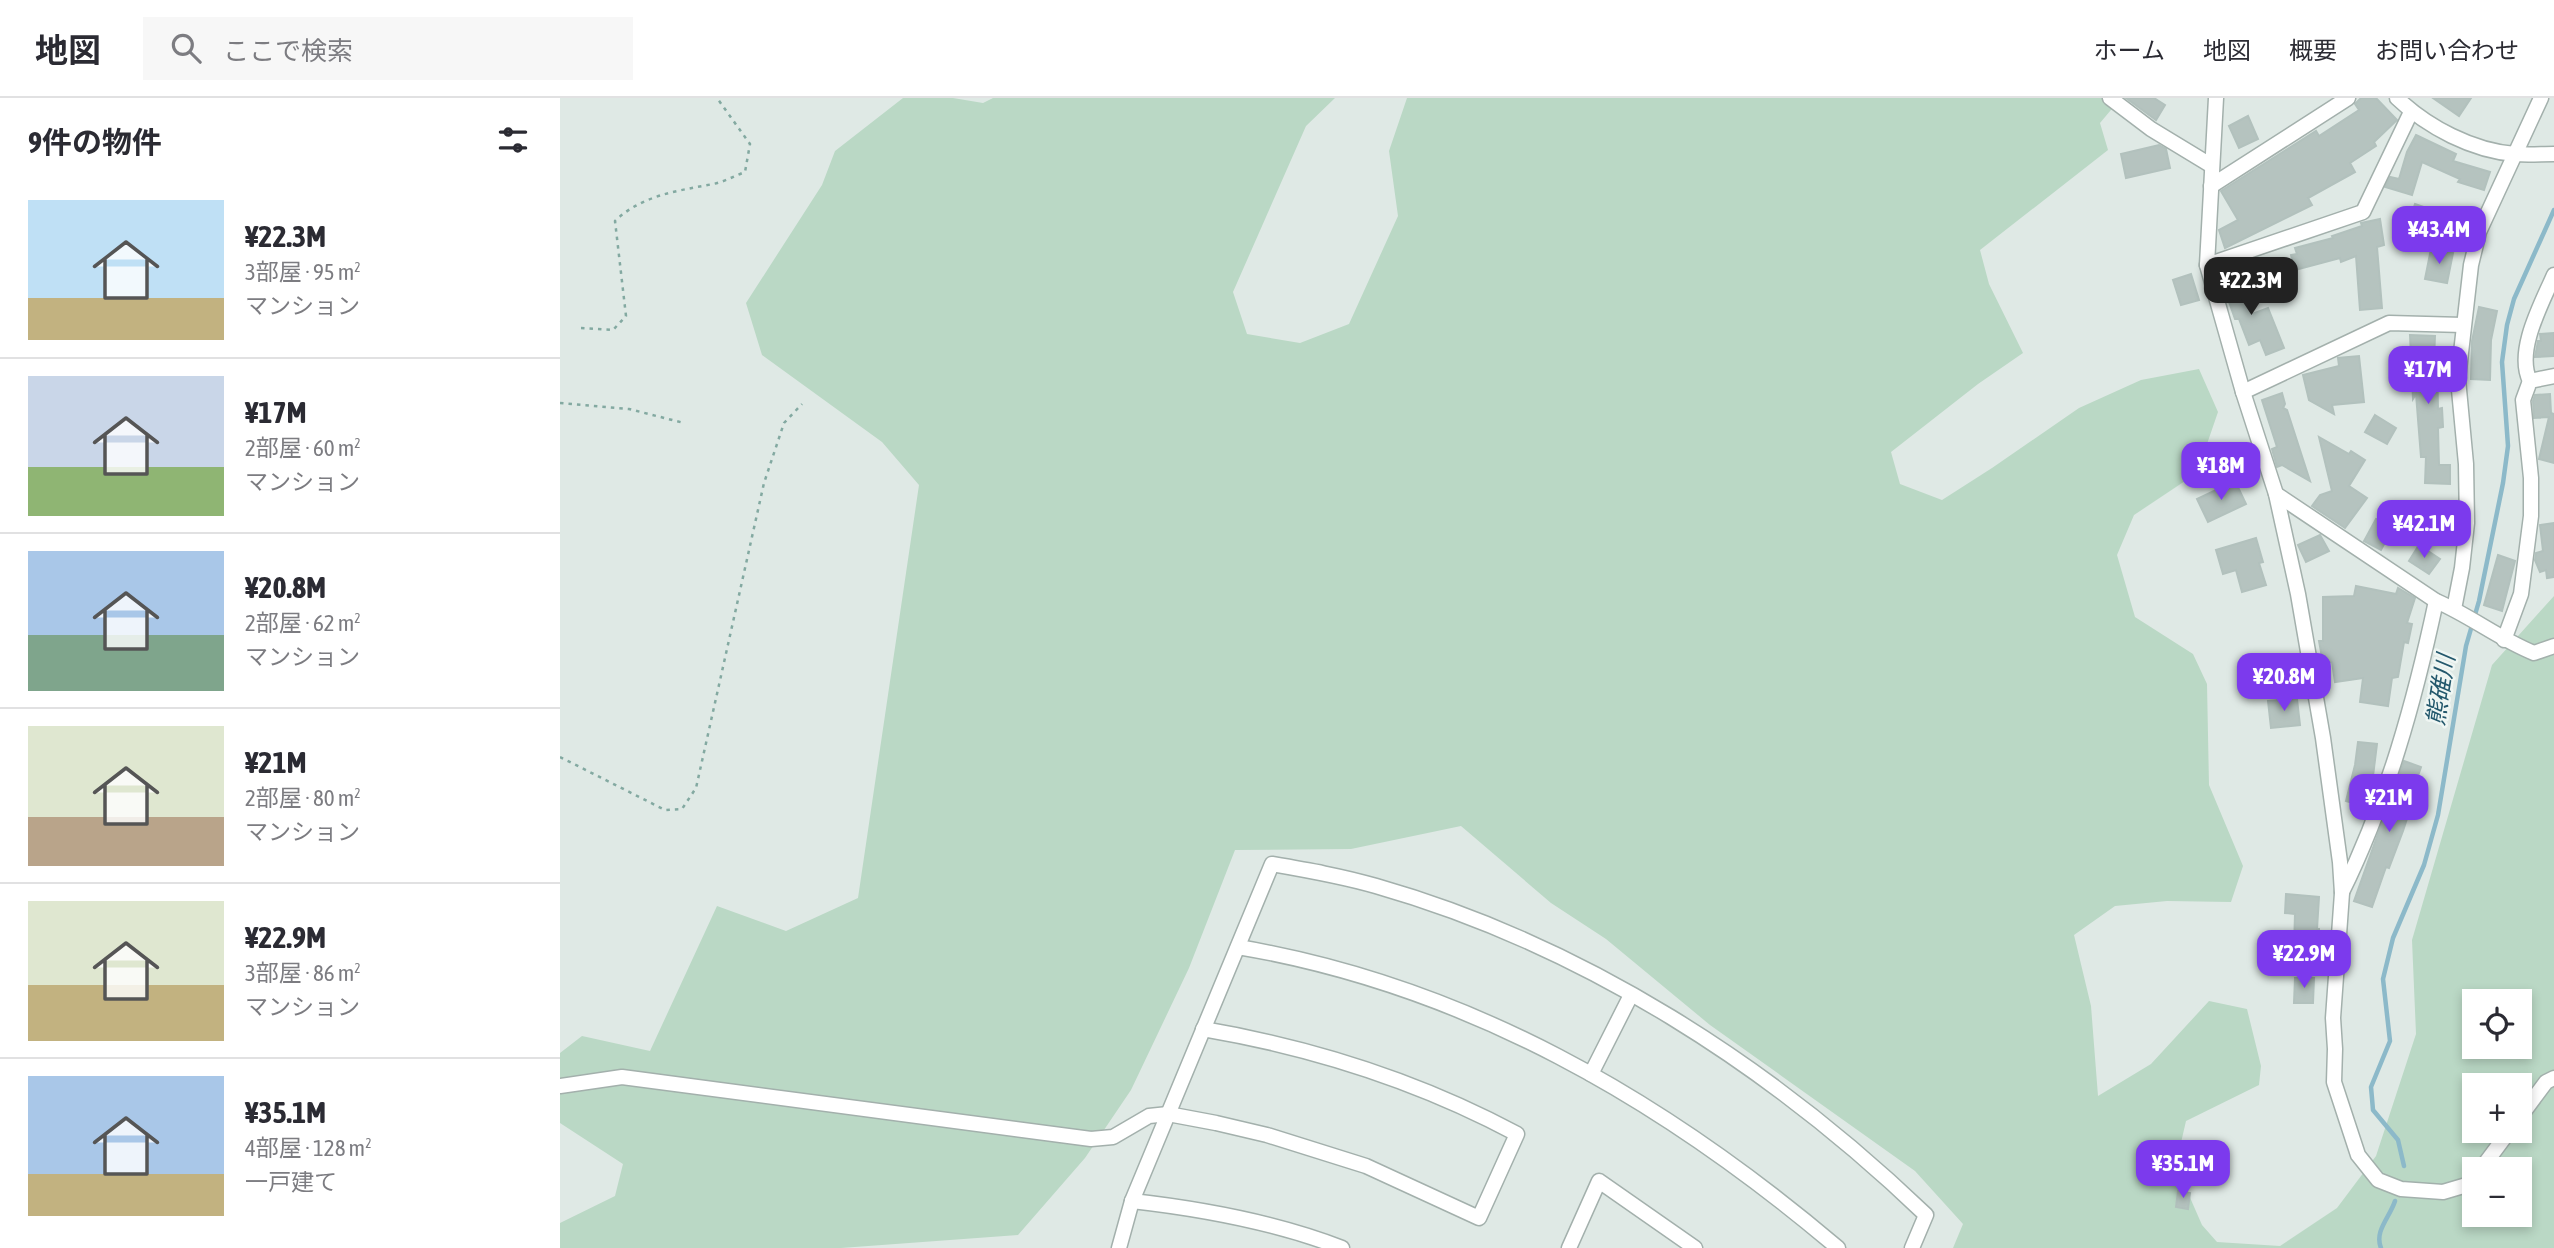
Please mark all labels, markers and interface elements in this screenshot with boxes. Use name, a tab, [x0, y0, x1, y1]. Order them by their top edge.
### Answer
search box	[143, 17, 633, 80]
icon: search	[167, 29, 205, 67]
text: 地図	[35, 31, 101, 69]
text: ここで検索	[223, 36, 353, 66]
text: ホーム	[2094, 37, 2165, 64]
text: 地図	[2203, 37, 2251, 64]
text: 概要	[2289, 37, 2337, 64]
text: お問い合わせ	[2375, 37, 2519, 64]
icon: filters	[494, 121, 532, 159]
text: 9件の物件	[28, 125, 162, 159]
pin: ¥43.4M	[2382, 206, 2496, 266]
text: ¥43.4M	[2408, 216, 2470, 242]
text: ¥22.3M	[245, 219, 326, 253]
icon: home	[84, 228, 168, 312]
pin: ¥22.3M	[2194, 258, 2308, 317]
text: 3部屋 · 95 m²	[245, 259, 361, 285]
text: ¥22.3M	[2220, 267, 2282, 293]
text: マンション	[245, 293, 360, 319]
pin: ¥17M	[2387, 346, 2469, 406]
text: ¥17M	[2404, 356, 2452, 382]
text: ¥17M	[245, 395, 307, 429]
icon: home	[84, 404, 168, 488]
text: 2部屋 · 60 m²	[245, 435, 361, 461]
pin: ¥18M	[2180, 442, 2262, 502]
text: ¥18M	[2197, 452, 2245, 478]
text: マンション	[245, 469, 360, 495]
pin: ¥42.1M	[2367, 500, 2481, 560]
text: ¥42.1M	[2393, 510, 2455, 536]
text: ¥20.8M	[245, 570, 326, 604]
icon: home	[84, 579, 168, 663]
text: 2部屋 · 62 m²	[245, 610, 361, 636]
text: マンション	[245, 644, 360, 670]
water label: 熊碓川	[2422, 649, 2460, 728]
pin: ¥20.8M	[2227, 654, 2341, 713]
text: ¥20.8M	[2253, 663, 2315, 689]
text: ¥21M	[245, 745, 307, 779]
icon: home	[84, 754, 168, 838]
pin: ¥21M	[2348, 774, 2430, 834]
text: ¥21M	[2365, 784, 2413, 810]
text: 2部屋 · 80 m²	[245, 785, 361, 811]
text: マンション	[245, 819, 360, 845]
text: ¥22.9M	[245, 920, 326, 954]
icon: home	[84, 929, 168, 1013]
pin: ¥22.9M	[2247, 930, 2361, 990]
text: ¥22.9M	[2273, 940, 2335, 966]
text: 3部屋 · 86 m²	[245, 960, 361, 986]
map controls	[2462, 989, 2532, 1227]
button: locate	[2462, 989, 2532, 1059]
text: マンション	[245, 994, 360, 1020]
button: +	[2462, 1073, 2532, 1143]
text: ¥35.1M	[245, 1095, 326, 1129]
icon: home	[84, 1104, 168, 1188]
text: 4部屋 · 128 m²	[245, 1135, 372, 1161]
pin: ¥35.1M	[2126, 1140, 2240, 1200]
text: ¥35.1M	[2152, 1150, 2214, 1176]
button: −	[2462, 1157, 2532, 1227]
text: 一戸建て	[245, 1169, 337, 1195]

